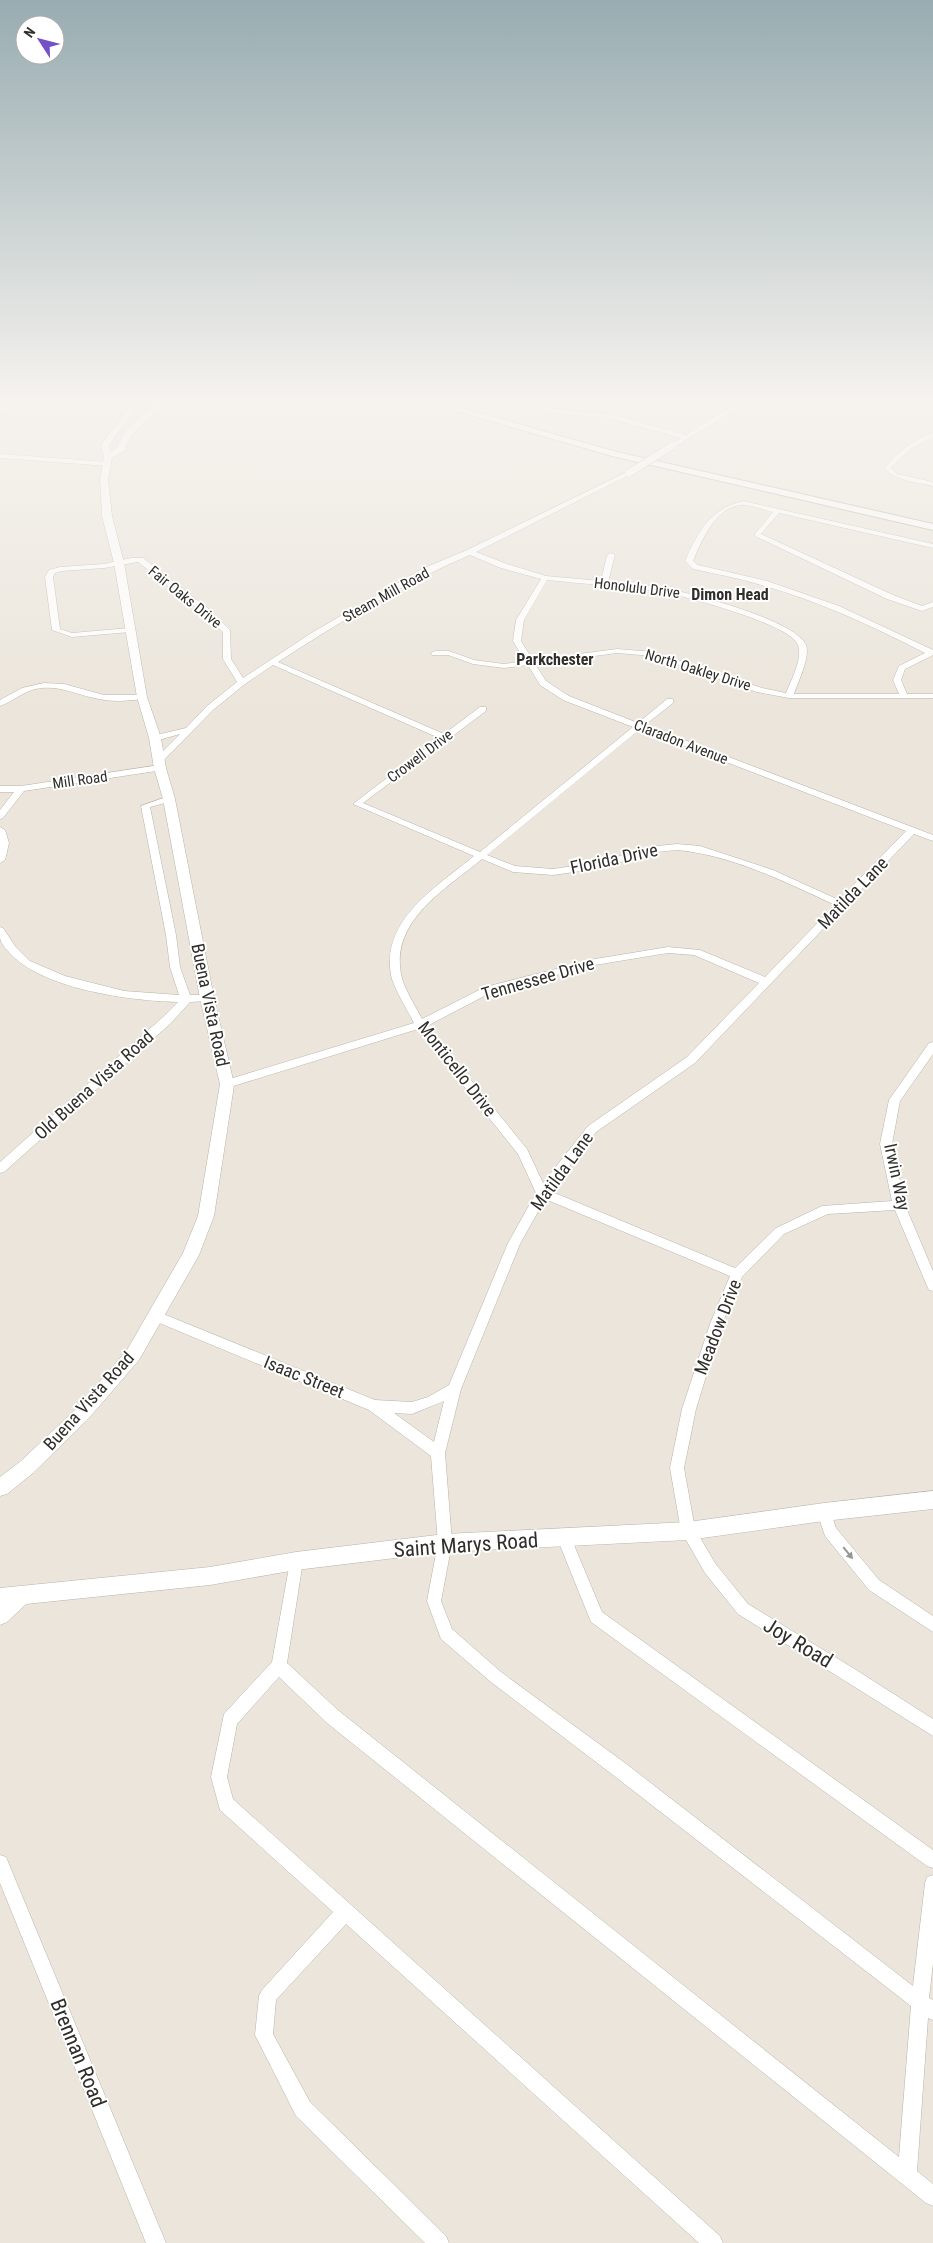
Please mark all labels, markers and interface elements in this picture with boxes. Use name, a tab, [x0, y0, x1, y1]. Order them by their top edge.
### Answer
north arrow	[15, 15, 65, 65]
text: N	[20, 24, 38, 41]
street label: Fair Oaks Drive	[145, 562, 225, 632]
street label: Steam Mill Road	[339, 564, 433, 626]
street label: Honolulu Drive	[593, 574, 681, 602]
district label: Dimon Head	[691, 585, 769, 604]
street label: North Oakley Drive	[643, 645, 753, 695]
district label: Parkchester	[516, 650, 594, 669]
street label: Claradon Avenue	[631, 716, 731, 768]
street label: Crowell Drive	[384, 725, 456, 787]
street label: Mill Road	[51, 767, 109, 793]
street label: Florida Drive	[568, 839, 660, 878]
street label: Matilda Lane	[813, 852, 892, 933]
street label: Buena Vista Road	[187, 942, 234, 1068]
street label: Tennessee Drive	[479, 952, 597, 1005]
street label: Monticello Drive	[414, 1017, 501, 1120]
street label: Old Buena Vista Road	[30, 1026, 158, 1144]
street label: Matilda Lane	[526, 1127, 597, 1214]
street label: Irwin Way	[880, 1141, 915, 1213]
street label: Meadow Drive	[690, 1276, 745, 1377]
street label: Buena Vista Road	[39, 1347, 138, 1454]
street label: Isaac Street	[261, 1351, 347, 1402]
street label: Saint Marys Road	[393, 1528, 539, 1562]
one-way arrow	[843, 1547, 854, 1560]
street label: Joy Road	[759, 1613, 837, 1673]
street label: Brennan Road	[45, 1995, 111, 2111]

